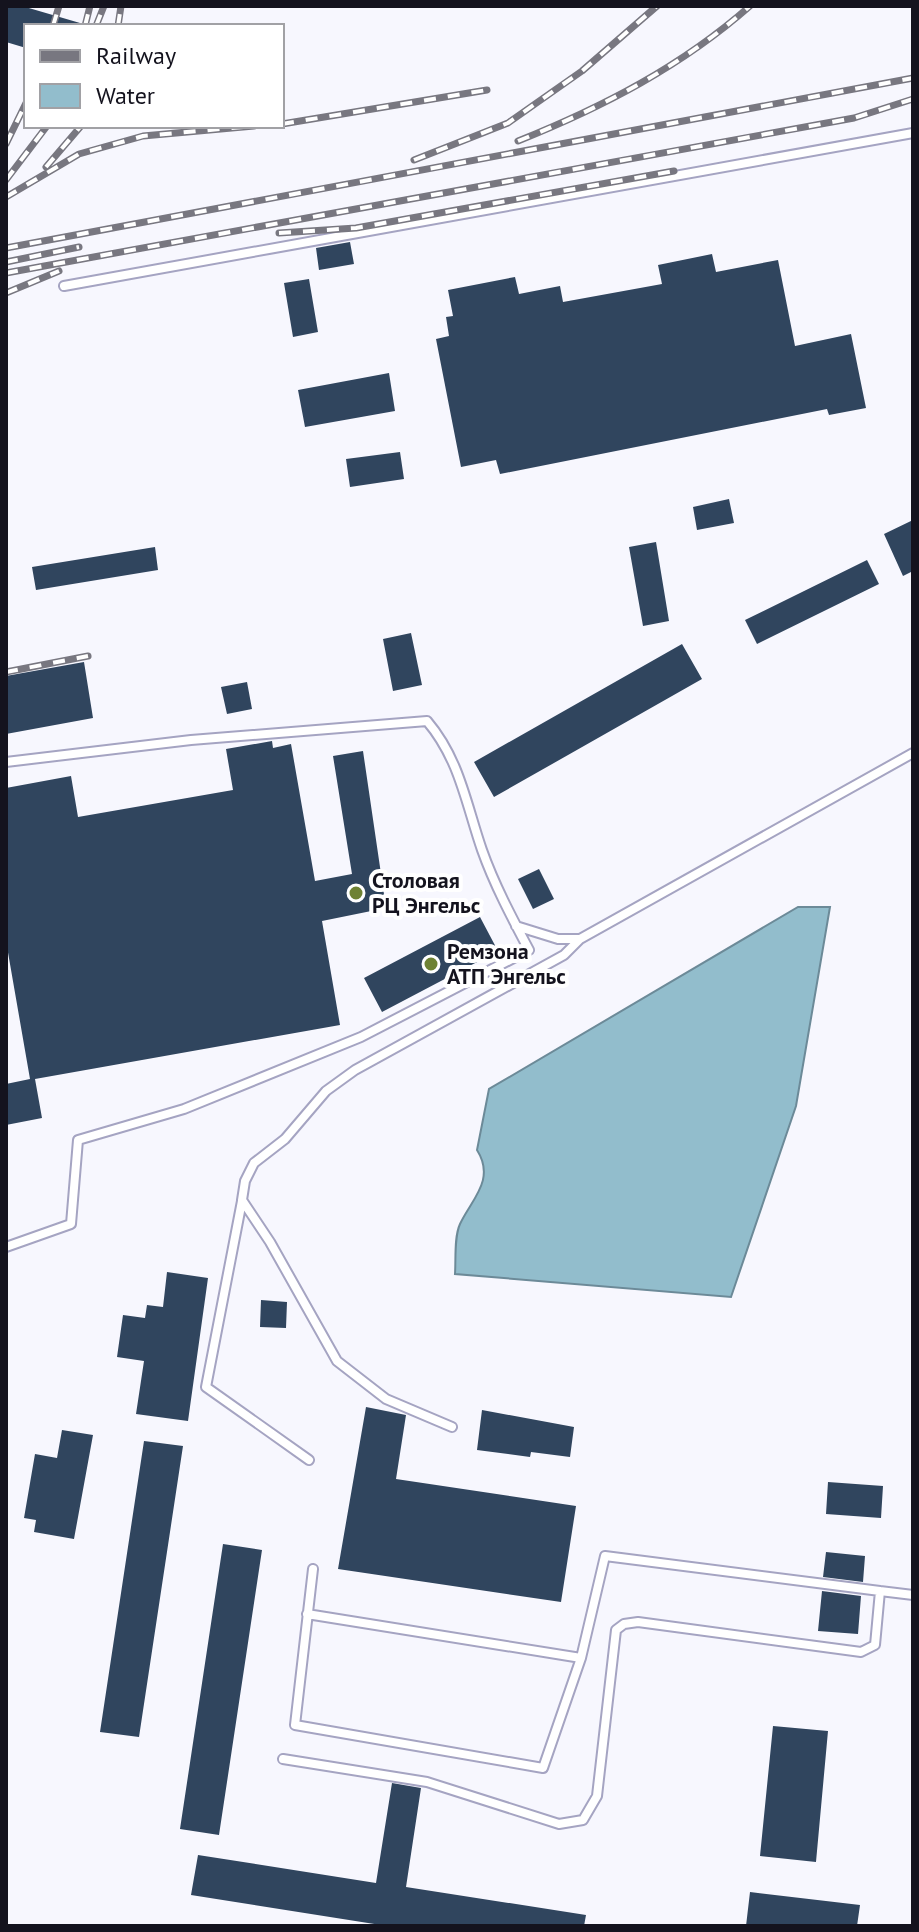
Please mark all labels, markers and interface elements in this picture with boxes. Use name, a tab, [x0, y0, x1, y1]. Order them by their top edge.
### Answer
legend	[24, 24, 284, 128]
text: Railway	[96, 40, 176, 71]
text: Water	[96, 80, 155, 111]
place label: Столовая РЦ Энгельс	[372, 866, 481, 919]
marker: Столовая РЦ Энгельс	[347, 884, 365, 902]
place label: Ремзона АТП Энгельс	[447, 937, 566, 990]
marker: Ремзона АТП Энгельс	[422, 955, 440, 973]

